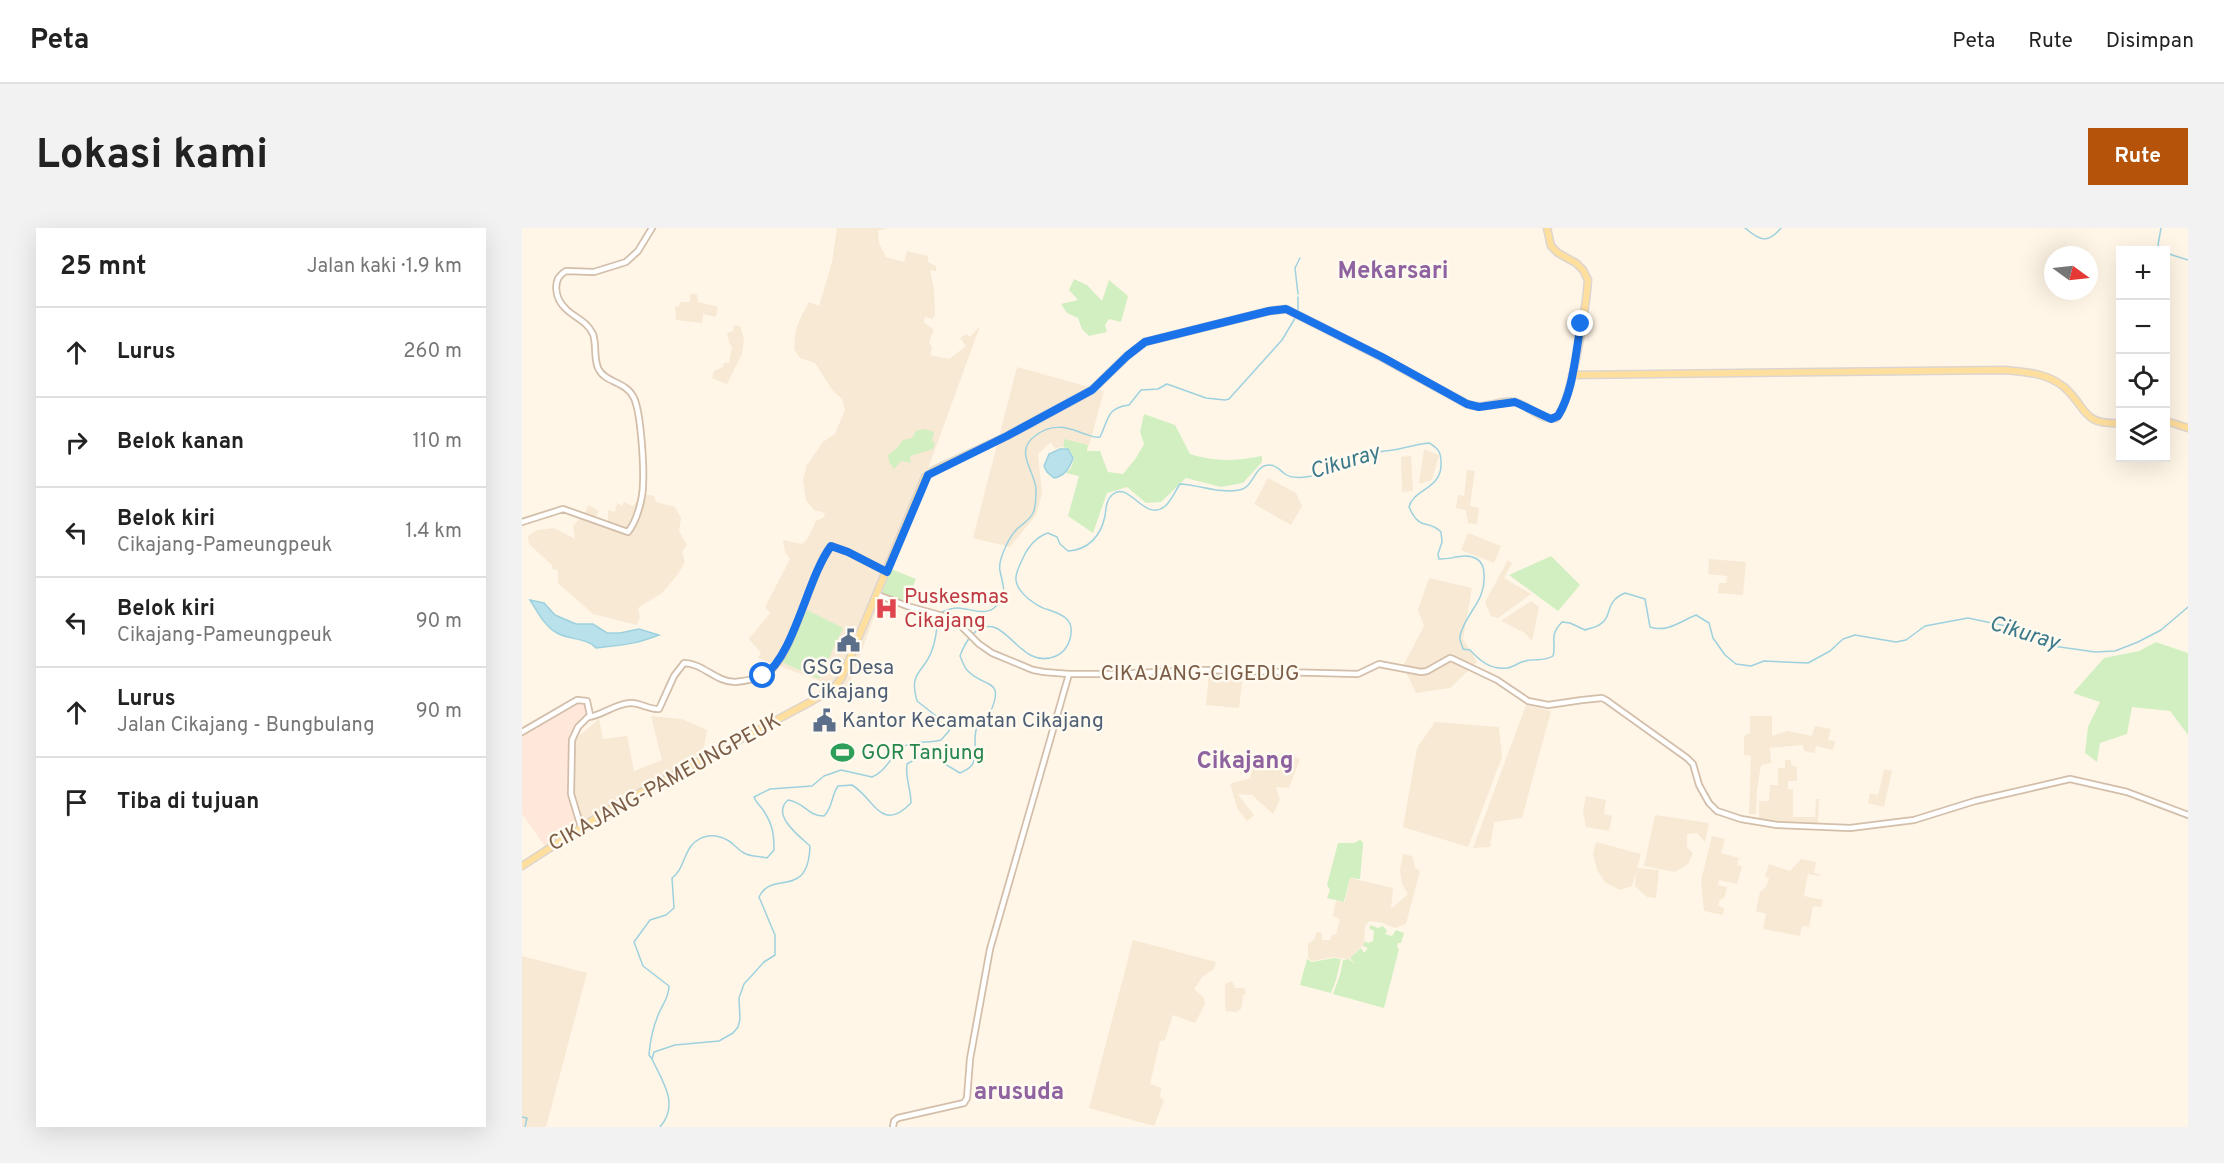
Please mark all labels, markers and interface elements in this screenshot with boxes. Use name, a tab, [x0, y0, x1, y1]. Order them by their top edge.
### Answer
text: Peta	[30, 23, 89, 59]
text: Peta	[1952, 28, 1995, 55]
text: Rute	[2028, 28, 2073, 55]
text: Disimpan	[2106, 28, 2194, 55]
button: Rute	[2088, 128, 2188, 185]
text: Lokasi kami	[36, 130, 268, 183]
north arrow	[2044, 246, 2098, 300]
map controls	[2116, 246, 2170, 462]
button: +	[2116, 246, 2170, 300]
text: 25 mnt	[60, 251, 146, 284]
text: Jalan kaki · 1.9 km	[307, 254, 462, 280]
district label: Mekarsari	[1338, 257, 1448, 287]
button: −	[2116, 300, 2170, 354]
route end	[1567, 310, 1593, 336]
icon: ahead	[60, 336, 93, 369]
text: Lurus	[117, 339, 176, 366]
text: 260 m	[403, 339, 462, 365]
button: locate	[2116, 354, 2170, 408]
button: layers	[2116, 408, 2170, 462]
icon: right	[60, 426, 93, 459]
text: Belok kanan	[117, 429, 244, 456]
text: 110 m	[413, 429, 462, 455]
water label: Cikuray	[1307, 439, 1385, 486]
text: Belok kiri	[117, 506, 215, 533]
icon: left	[60, 516, 93, 549]
text: 1.4 km	[405, 519, 462, 545]
text: Cikajang-Pameungpeuk	[117, 533, 332, 559]
place label: Puskesmas Cikajang	[904, 584, 1009, 635]
text: Belok kiri	[117, 596, 215, 623]
hospital icon: Puskesmas Cikajang	[873, 596, 899, 622]
icon: left	[60, 606, 93, 639]
text: 90 m	[416, 609, 462, 635]
water label: Cikuray	[1986, 611, 2064, 658]
text: Cikajang-Pameungpeuk	[117, 623, 332, 649]
public building icon: GSG Desa Cikajang	[835, 627, 861, 653]
place label: GSG Desa Cikajang	[802, 655, 894, 706]
street label: CIKAJANG-CIGEDUG	[1100, 661, 1300, 688]
route start	[749, 662, 775, 688]
text: Lurus	[117, 686, 176, 713]
icon: ahead	[60, 696, 93, 729]
text: 90 m	[416, 699, 462, 725]
street label: CIKAJANG-PAMEUNGPEUK	[544, 708, 786, 858]
public building icon: Kantor Kecamatan Cikajang	[811, 708, 837, 734]
place label: Kantor Kecamatan Cikajang	[842, 708, 1104, 735]
text: Jalan Cikajang - Bungbulang	[117, 713, 374, 739]
sports icon: GOR Tanjung	[830, 740, 856, 766]
place label: GOR Tanjung	[861, 740, 985, 767]
district label: Cikajang	[1197, 747, 1294, 777]
icon: arrive	[60, 786, 93, 819]
text: Tiba di tujuan	[117, 789, 259, 816]
district label: arusuda	[974, 1078, 1064, 1108]

